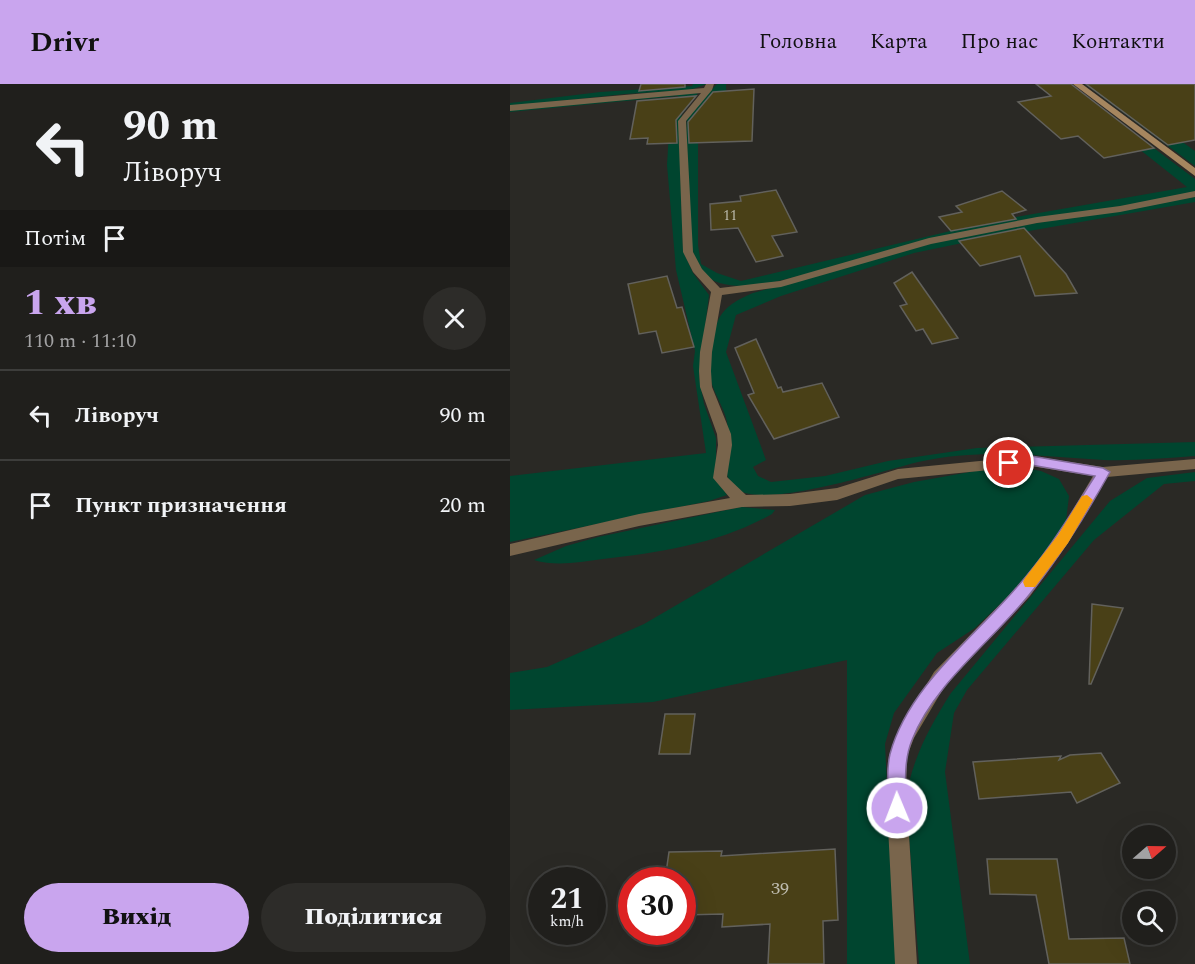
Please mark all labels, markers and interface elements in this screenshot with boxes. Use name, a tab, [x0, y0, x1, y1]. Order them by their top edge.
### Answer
text: Drivr	[30, 21, 99, 64]
text: Головна	[759, 26, 837, 58]
text: Карта	[870, 26, 928, 58]
text: Про нас	[961, 26, 1038, 58]
text: Контакти	[1071, 26, 1165, 58]
text: 90 m	[123, 95, 218, 158]
icon: left	[24, 108, 102, 186]
text: Ліворуч	[123, 152, 222, 194]
house number: 11	[723, 205, 737, 226]
text: Потім	[24, 222, 86, 255]
icon: arrive	[98, 222, 131, 255]
text: 1 хв	[24, 276, 96, 331]
button: close	[423, 287, 486, 350]
text: 110 m · 11:10	[24, 326, 136, 356]
icon: left	[24, 399, 57, 432]
text: Ліворуч	[75, 399, 159, 432]
text: 90 m	[440, 399, 486, 432]
pin	[983, 437, 1034, 488]
icon: arrive	[992, 446, 1025, 479]
icon: arrive	[24, 489, 57, 522]
text: Пункт призначення	[75, 489, 287, 522]
text: 20 m	[440, 489, 486, 522]
position arrow	[865, 776, 929, 840]
north arrow	[1122, 825, 1176, 879]
map controls	[1122, 825, 1176, 945]
speed limit sign: 30	[618, 867, 696, 945]
house number: 39	[771, 875, 789, 902]
text: 21	[550, 876, 584, 922]
button: Вихід	[24, 883, 249, 952]
button: Поділитися	[261, 883, 486, 952]
button: search	[1122, 891, 1176, 945]
text: km/h	[550, 910, 584, 933]

